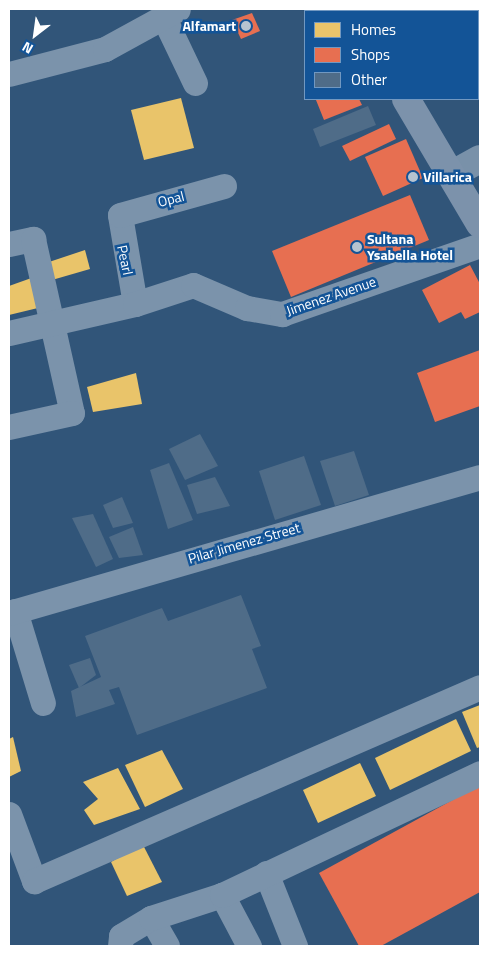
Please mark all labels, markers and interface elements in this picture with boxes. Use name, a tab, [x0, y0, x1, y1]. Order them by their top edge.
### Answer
north arrow	[10, 10, 60, 60]
legend	[304, 10, 479, 100]
place label: Alfamart	[182, 18, 236, 34]
text: Homes	[351, 18, 396, 41]
marker: Alfamart	[240, 20, 252, 32]
text: N	[18, 37, 37, 60]
text: Shops	[351, 43, 390, 66]
text: Other	[351, 68, 387, 91]
place label: Villarica	[423, 169, 472, 185]
marker: Villarica	[407, 171, 419, 183]
street label: Opal	[156, 188, 186, 210]
place label: Sultana Ysabella Hotel	[367, 231, 453, 264]
marker: Sultana Ysabella Hotel	[351, 241, 363, 253]
street label: Pearl	[114, 243, 136, 277]
street label: Jimenez Avenue	[284, 273, 378, 319]
street label: Pilar Jimenez Street	[186, 519, 302, 567]

